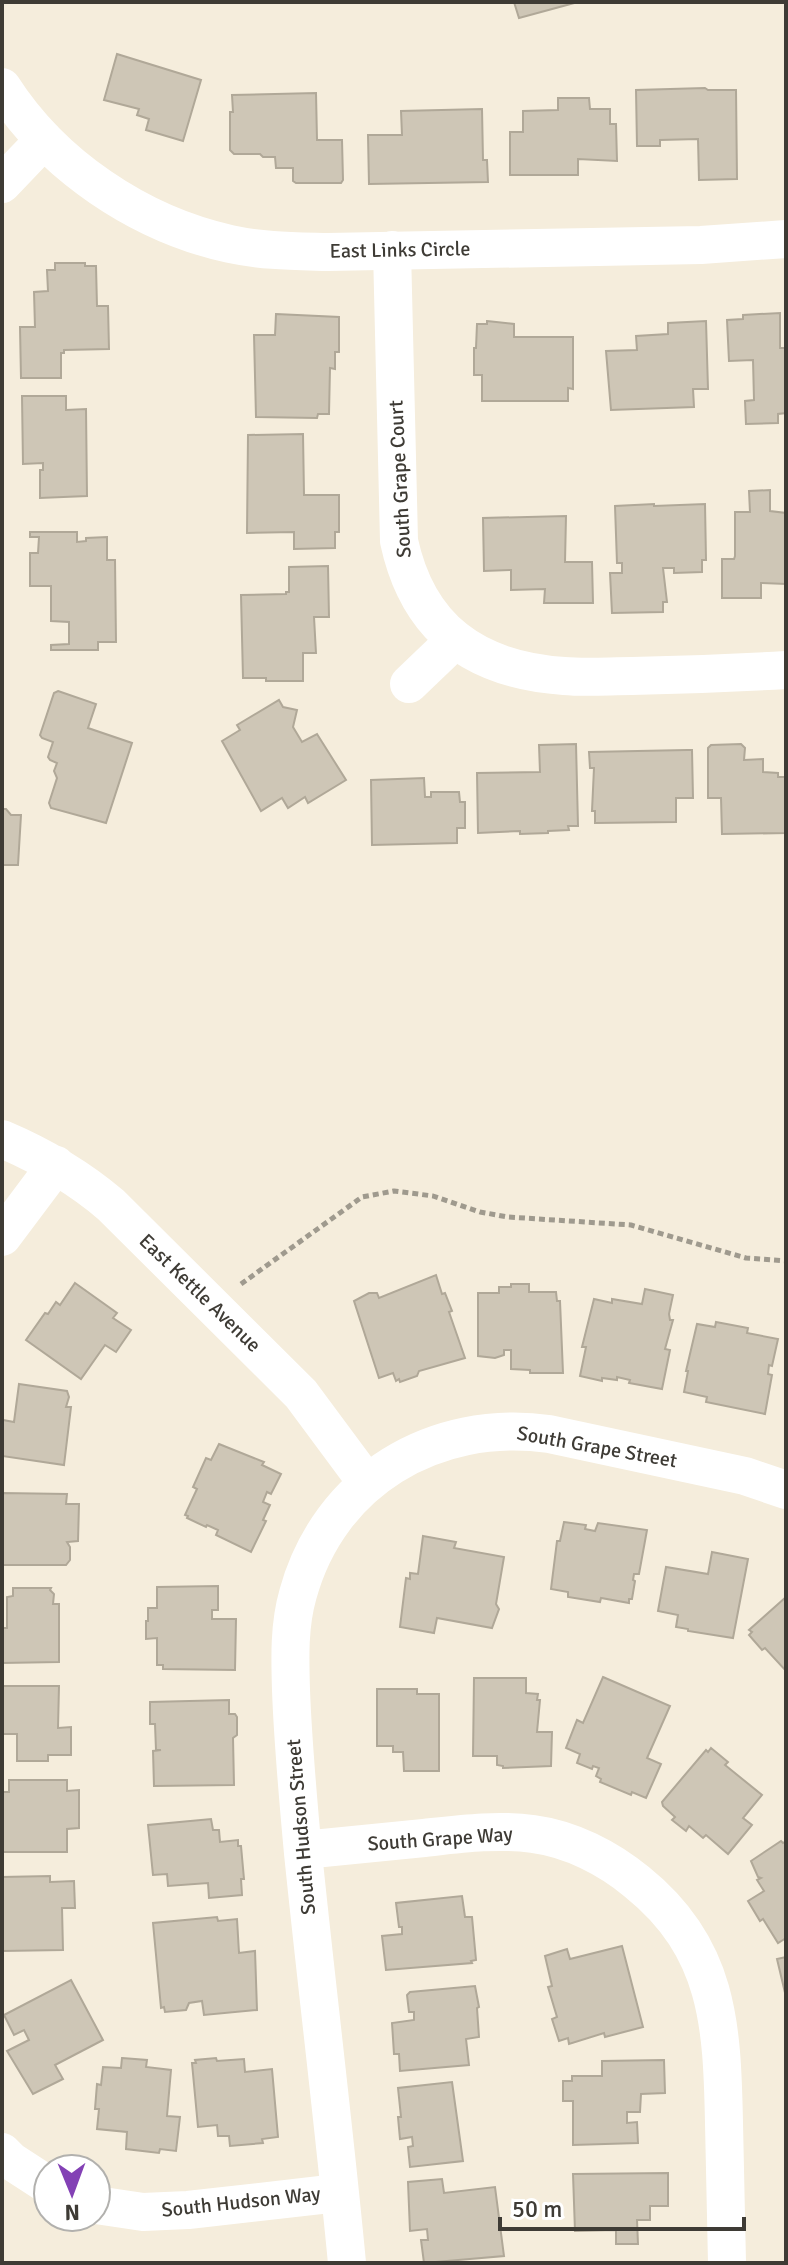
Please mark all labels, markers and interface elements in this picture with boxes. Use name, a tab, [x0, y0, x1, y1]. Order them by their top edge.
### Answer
street label: East Links Circle	[329, 236, 471, 264]
street label: South Grape Court	[383, 399, 417, 559]
street label: East Kettle Avenue	[134, 1229, 266, 1357]
street label: South Grape Street	[515, 1421, 679, 1473]
street label: South Hudson Street	[281, 1738, 321, 1916]
street label: South Grape Way	[367, 1821, 514, 1857]
north arrow	[32, 2153, 112, 2233]
street label: South Hudson Way	[160, 2181, 322, 2223]
scale bar	[500, 2181, 744, 2231]
text: 50 m	[512, 2194, 562, 2224]
text: N	[64, 2199, 80, 2226]

